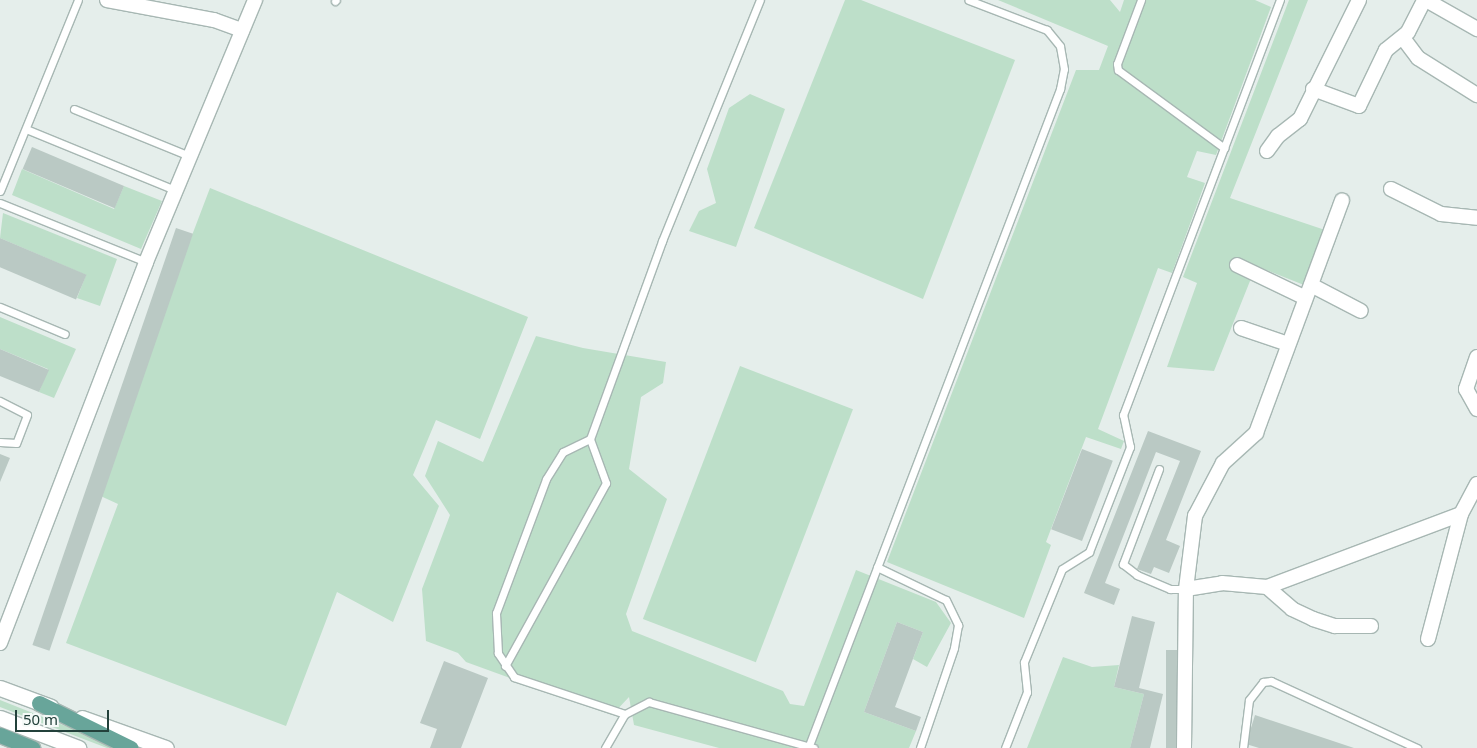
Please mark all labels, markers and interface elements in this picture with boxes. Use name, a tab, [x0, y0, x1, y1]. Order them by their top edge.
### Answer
scale bar	[18, 700, 111, 732]
text: 50 m	[23, 709, 58, 729]

